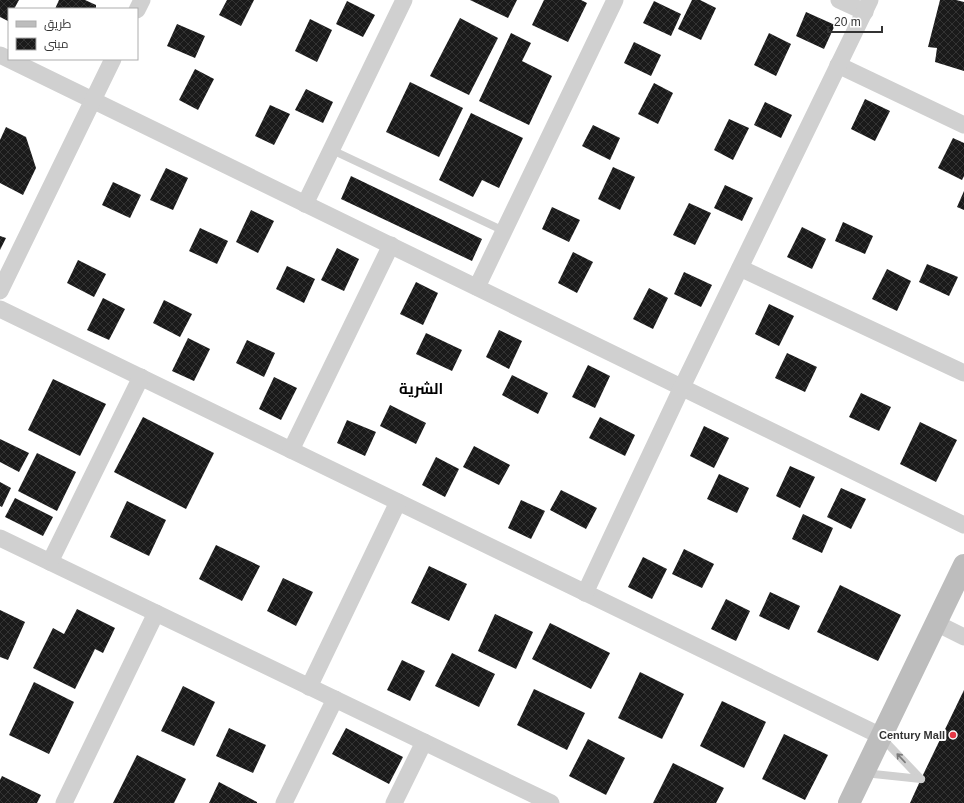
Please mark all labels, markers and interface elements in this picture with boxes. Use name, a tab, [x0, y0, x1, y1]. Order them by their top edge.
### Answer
legend	[8, 8, 138, 60]
scale bar	[828, 8, 882, 34]
text: 20 m	[834, 15, 861, 29]
text: طريق	[44, 17, 72, 31]
text: مبنى	[44, 37, 69, 51]
district label: الشرية	[399, 380, 443, 398]
place label: Century Mall	[879, 729, 945, 741]
marker: Century Mall	[948, 730, 958, 740]
one-way arrow	[896, 753, 906, 763]

